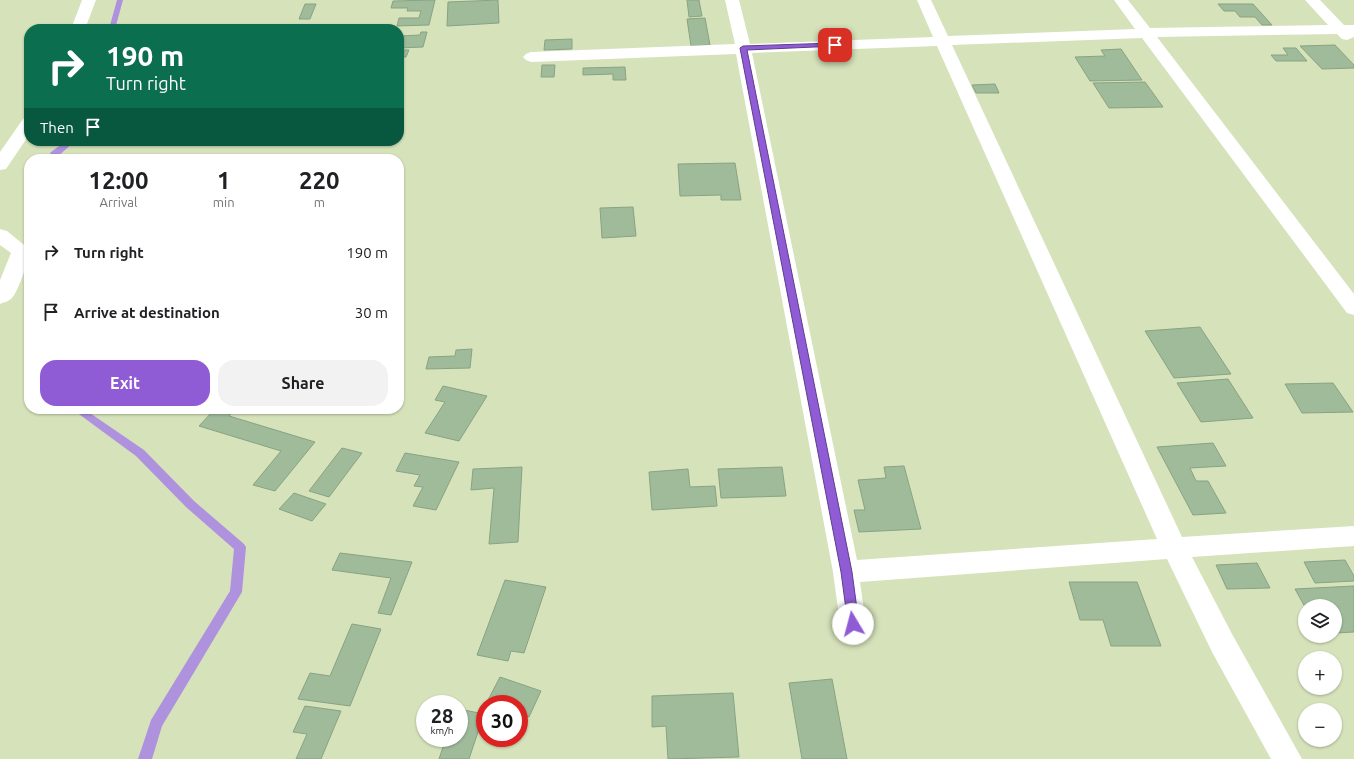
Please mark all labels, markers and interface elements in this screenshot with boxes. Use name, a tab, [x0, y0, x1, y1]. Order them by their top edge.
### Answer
pin	[818, 28, 852, 62]
icon: arrive	[824, 34, 846, 56]
icon: right	[40, 40, 92, 92]
text: 190 m	[106, 40, 184, 71]
text: Turn right	[106, 73, 186, 93]
icon: arrive	[82, 116, 104, 138]
text: Then	[40, 119, 74, 136]
text: 12:00	[88, 167, 148, 194]
text: 1	[217, 167, 230, 194]
text: 220	[299, 167, 340, 194]
text: Arrival	[99, 195, 137, 209]
text: min	[213, 195, 235, 209]
text: m	[314, 195, 325, 209]
icon: right	[40, 241, 62, 263]
text: Turn right	[74, 244, 144, 261]
text: 190 m	[346, 244, 388, 261]
icon: arrive	[40, 301, 62, 323]
text: Arrive at destination	[74, 304, 220, 321]
text: 30 m	[355, 304, 388, 321]
button: Exit	[40, 360, 210, 406]
button: Share	[218, 360, 388, 406]
map controls	[1298, 599, 1342, 747]
button: layers	[1298, 599, 1342, 643]
position arrow	[832, 603, 874, 645]
button: +	[1298, 651, 1342, 695]
speed limit sign: 30	[476, 695, 528, 747]
button: −	[1298, 703, 1342, 747]
text: 28	[431, 704, 453, 727]
text: km/h	[430, 725, 454, 736]

